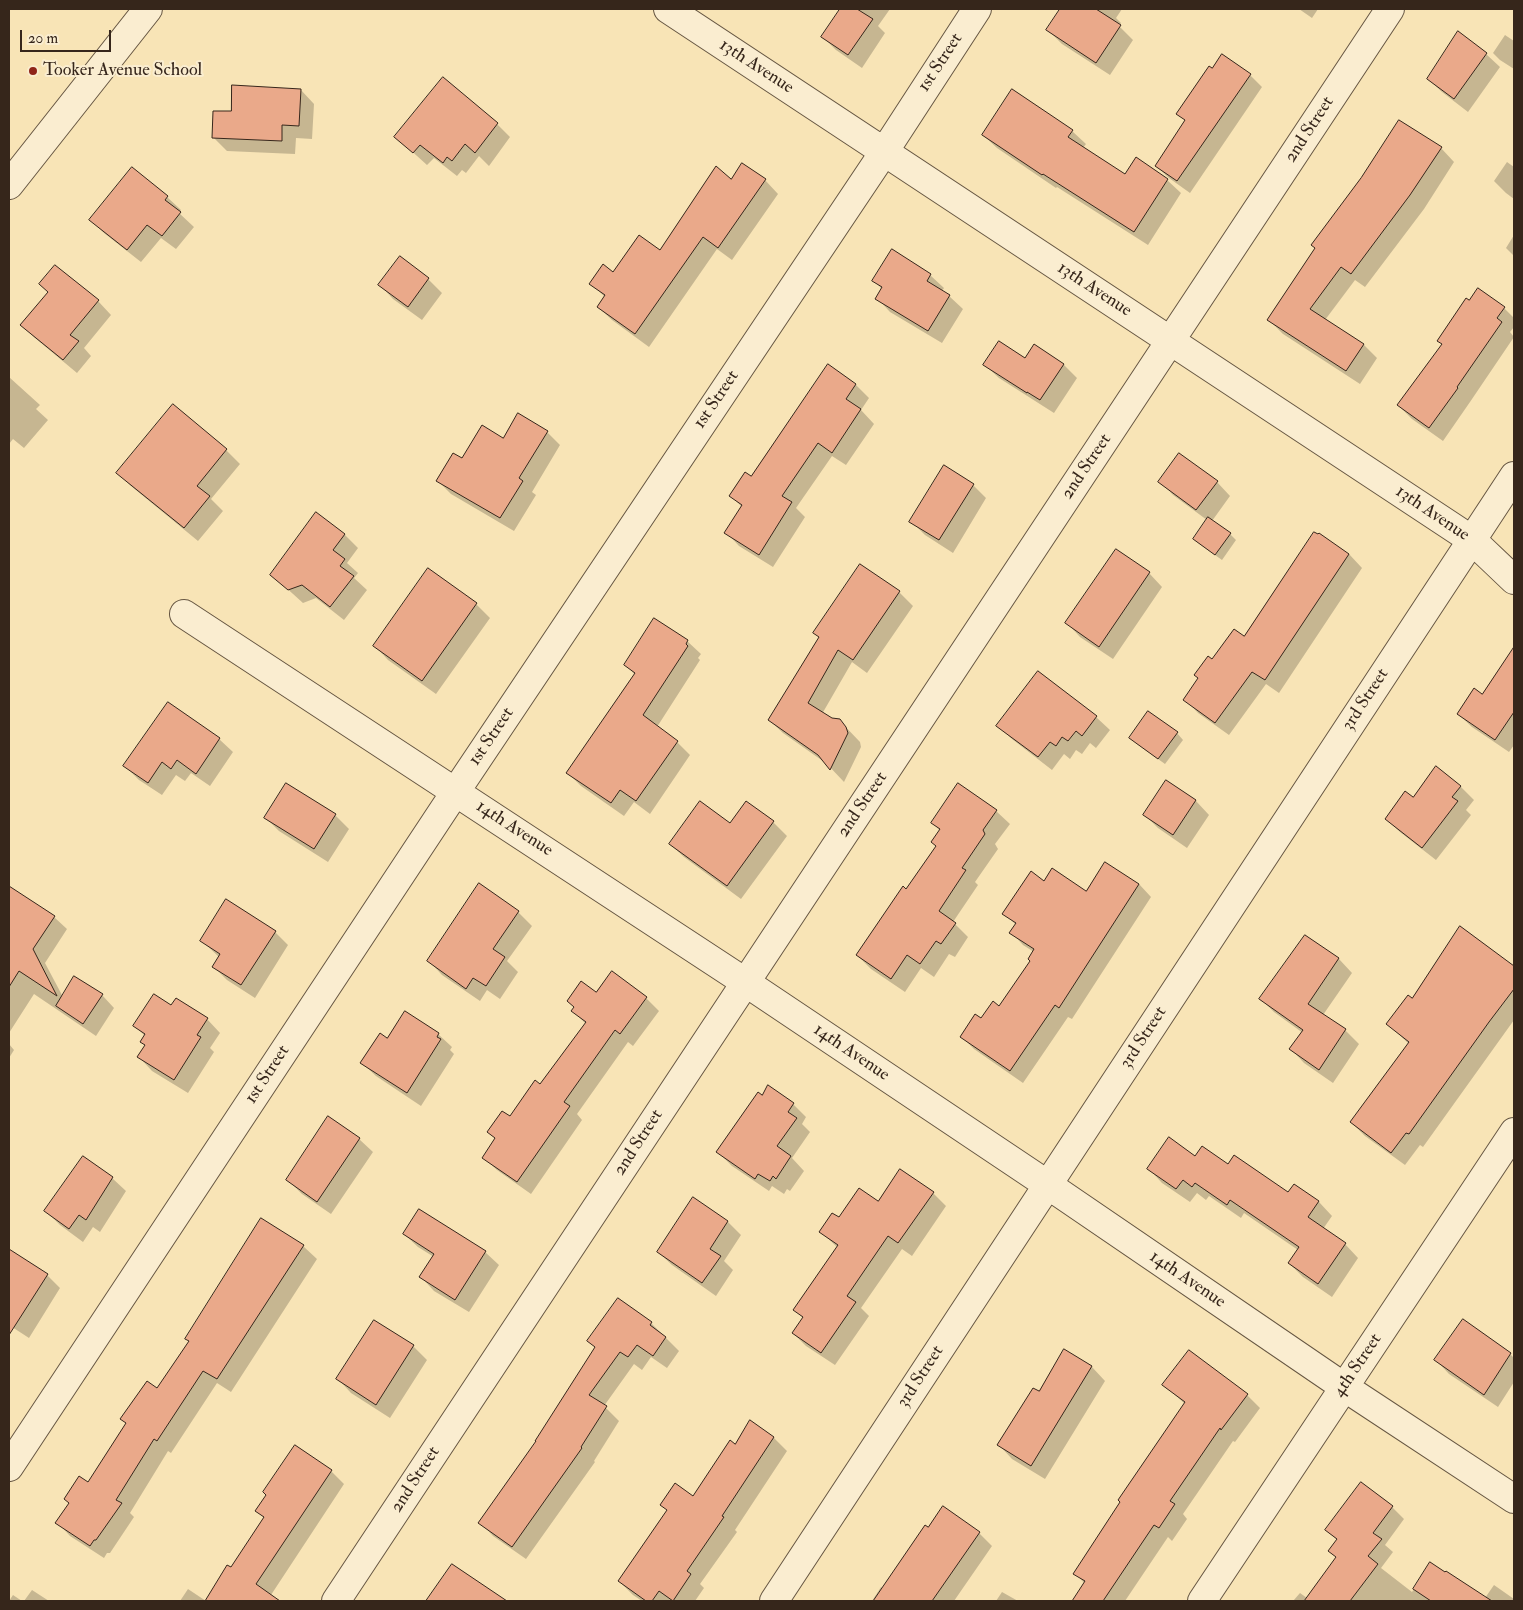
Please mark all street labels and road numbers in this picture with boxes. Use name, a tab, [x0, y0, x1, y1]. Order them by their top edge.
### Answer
street label: 1st Street	[914, 30, 968, 96]
street label: 13th Avenue	[715, 35, 797, 99]
street label: 2nd Street	[1281, 93, 1339, 167]
street label: 13th Avenue	[1053, 258, 1135, 322]
street label: 1st Street	[690, 367, 744, 433]
street label: 2nd Street	[1057, 430, 1117, 504]
street label: 13th Avenue	[1391, 481, 1473, 547]
street label: 3rd Street	[1338, 665, 1394, 735]
street label: 1st Street	[465, 704, 519, 770]
street label: 2nd Street	[833, 768, 893, 842]
street label: 14th Avenue	[472, 796, 556, 862]
street label: 3rd Street	[1116, 1003, 1172, 1073]
street label: 14th Avenue	[809, 1020, 893, 1086]
street label: 1st Street	[241, 1042, 295, 1108]
street label: 2nd Street	[610, 1106, 668, 1180]
street label: 14th Avenue	[1145, 1247, 1229, 1313]
street label: 4th Street	[1329, 1330, 1387, 1402]
street label: 3rd Street	[893, 1342, 949, 1412]
street label: 2nd Street	[387, 1443, 445, 1517]

